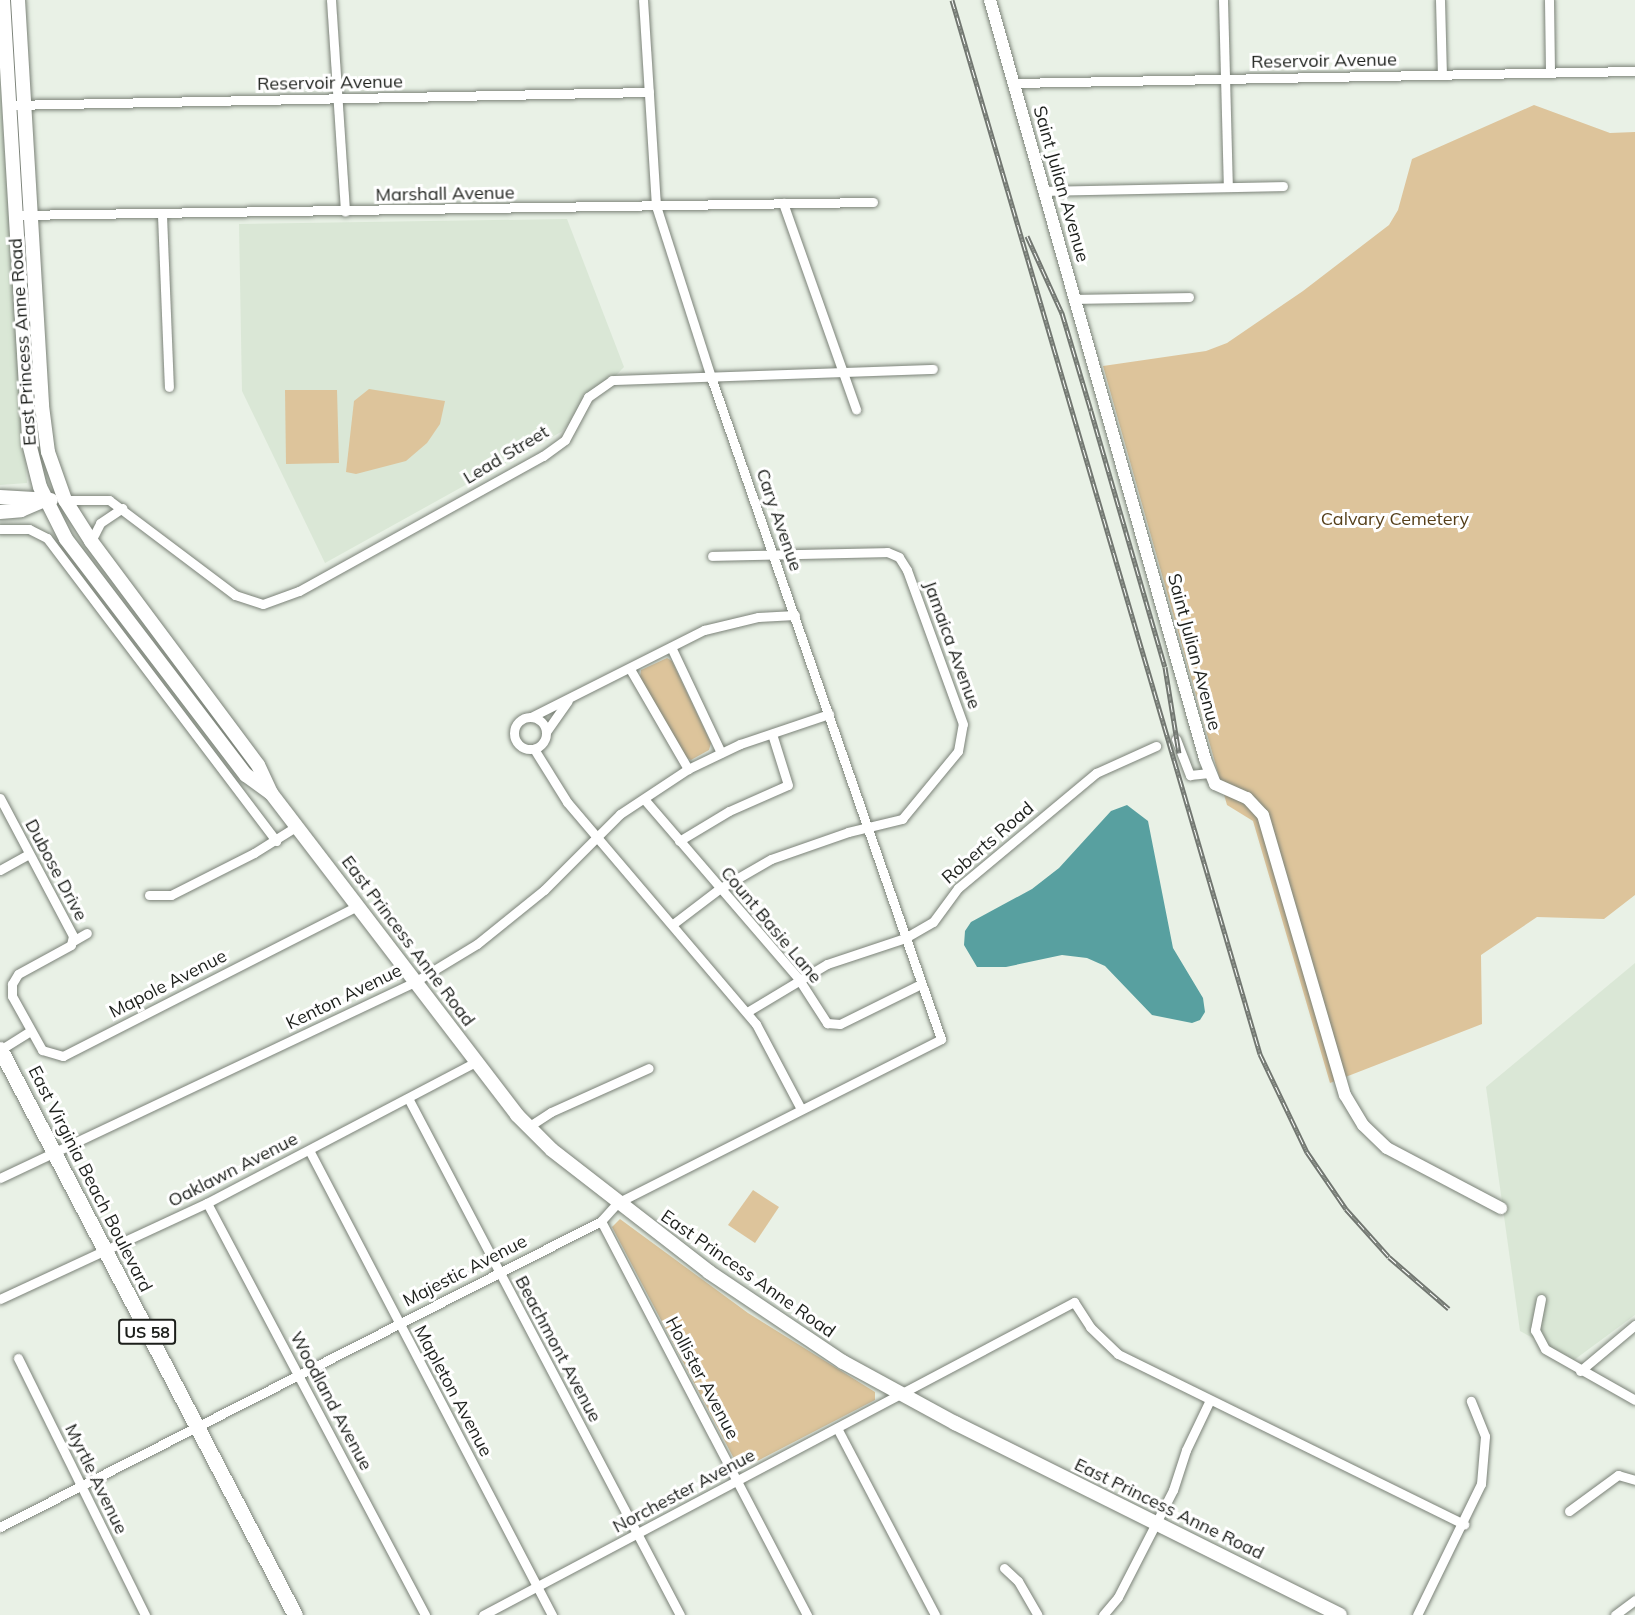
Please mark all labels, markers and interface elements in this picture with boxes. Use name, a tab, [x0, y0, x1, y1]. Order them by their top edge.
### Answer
street label: Reservoir Avenue	[1251, 49, 1397, 73]
street label: Reservoir Avenue	[257, 71, 403, 95]
street label: Saint Julian Avenue	[1028, 103, 1094, 265]
street label: Marshall Avenue	[375, 182, 515, 206]
street label: East Princess Anne Road	[5, 237, 41, 447]
street label: Lead Street	[459, 421, 553, 489]
street label: Cary Avenue	[751, 466, 807, 574]
park label: Calvary Cemetery	[1321, 508, 1469, 530]
street label: Saint Julian Avenue	[1163, 571, 1225, 733]
street label: Jamaica Avenue	[919, 578, 985, 712]
street label: Roberts Road	[938, 797, 1038, 889]
street label: Dubose Drive	[20, 816, 92, 924]
street label: East Princess Anne Road	[337, 851, 479, 1031]
street label: Count Basie Lane	[716, 862, 826, 988]
street label: Mapole Avenue	[106, 945, 230, 1023]
street label: Kenton Avenue	[283, 960, 405, 1034]
street label: East Virginia Beach Boulevard	[23, 1062, 157, 1296]
street label: Oaklawn Avenue	[165, 1128, 301, 1212]
street label: East Princess Anne Road	[657, 1205, 839, 1343]
street label: Majestic Avenue	[399, 1230, 531, 1312]
street label: Beachmont Avenue	[510, 1272, 606, 1426]
street label: Hollister Avenue	[661, 1313, 743, 1443]
road number: US 58	[117, 1319, 177, 1345]
street label: Mapleton Avenue	[409, 1322, 497, 1460]
street label: Woodland Avenue	[285, 1328, 377, 1474]
street label: Myrtle Avenue	[60, 1420, 132, 1538]
street label: Norchester Avenue	[609, 1444, 759, 1538]
street label: East Princess Anne Road	[1071, 1454, 1267, 1564]

